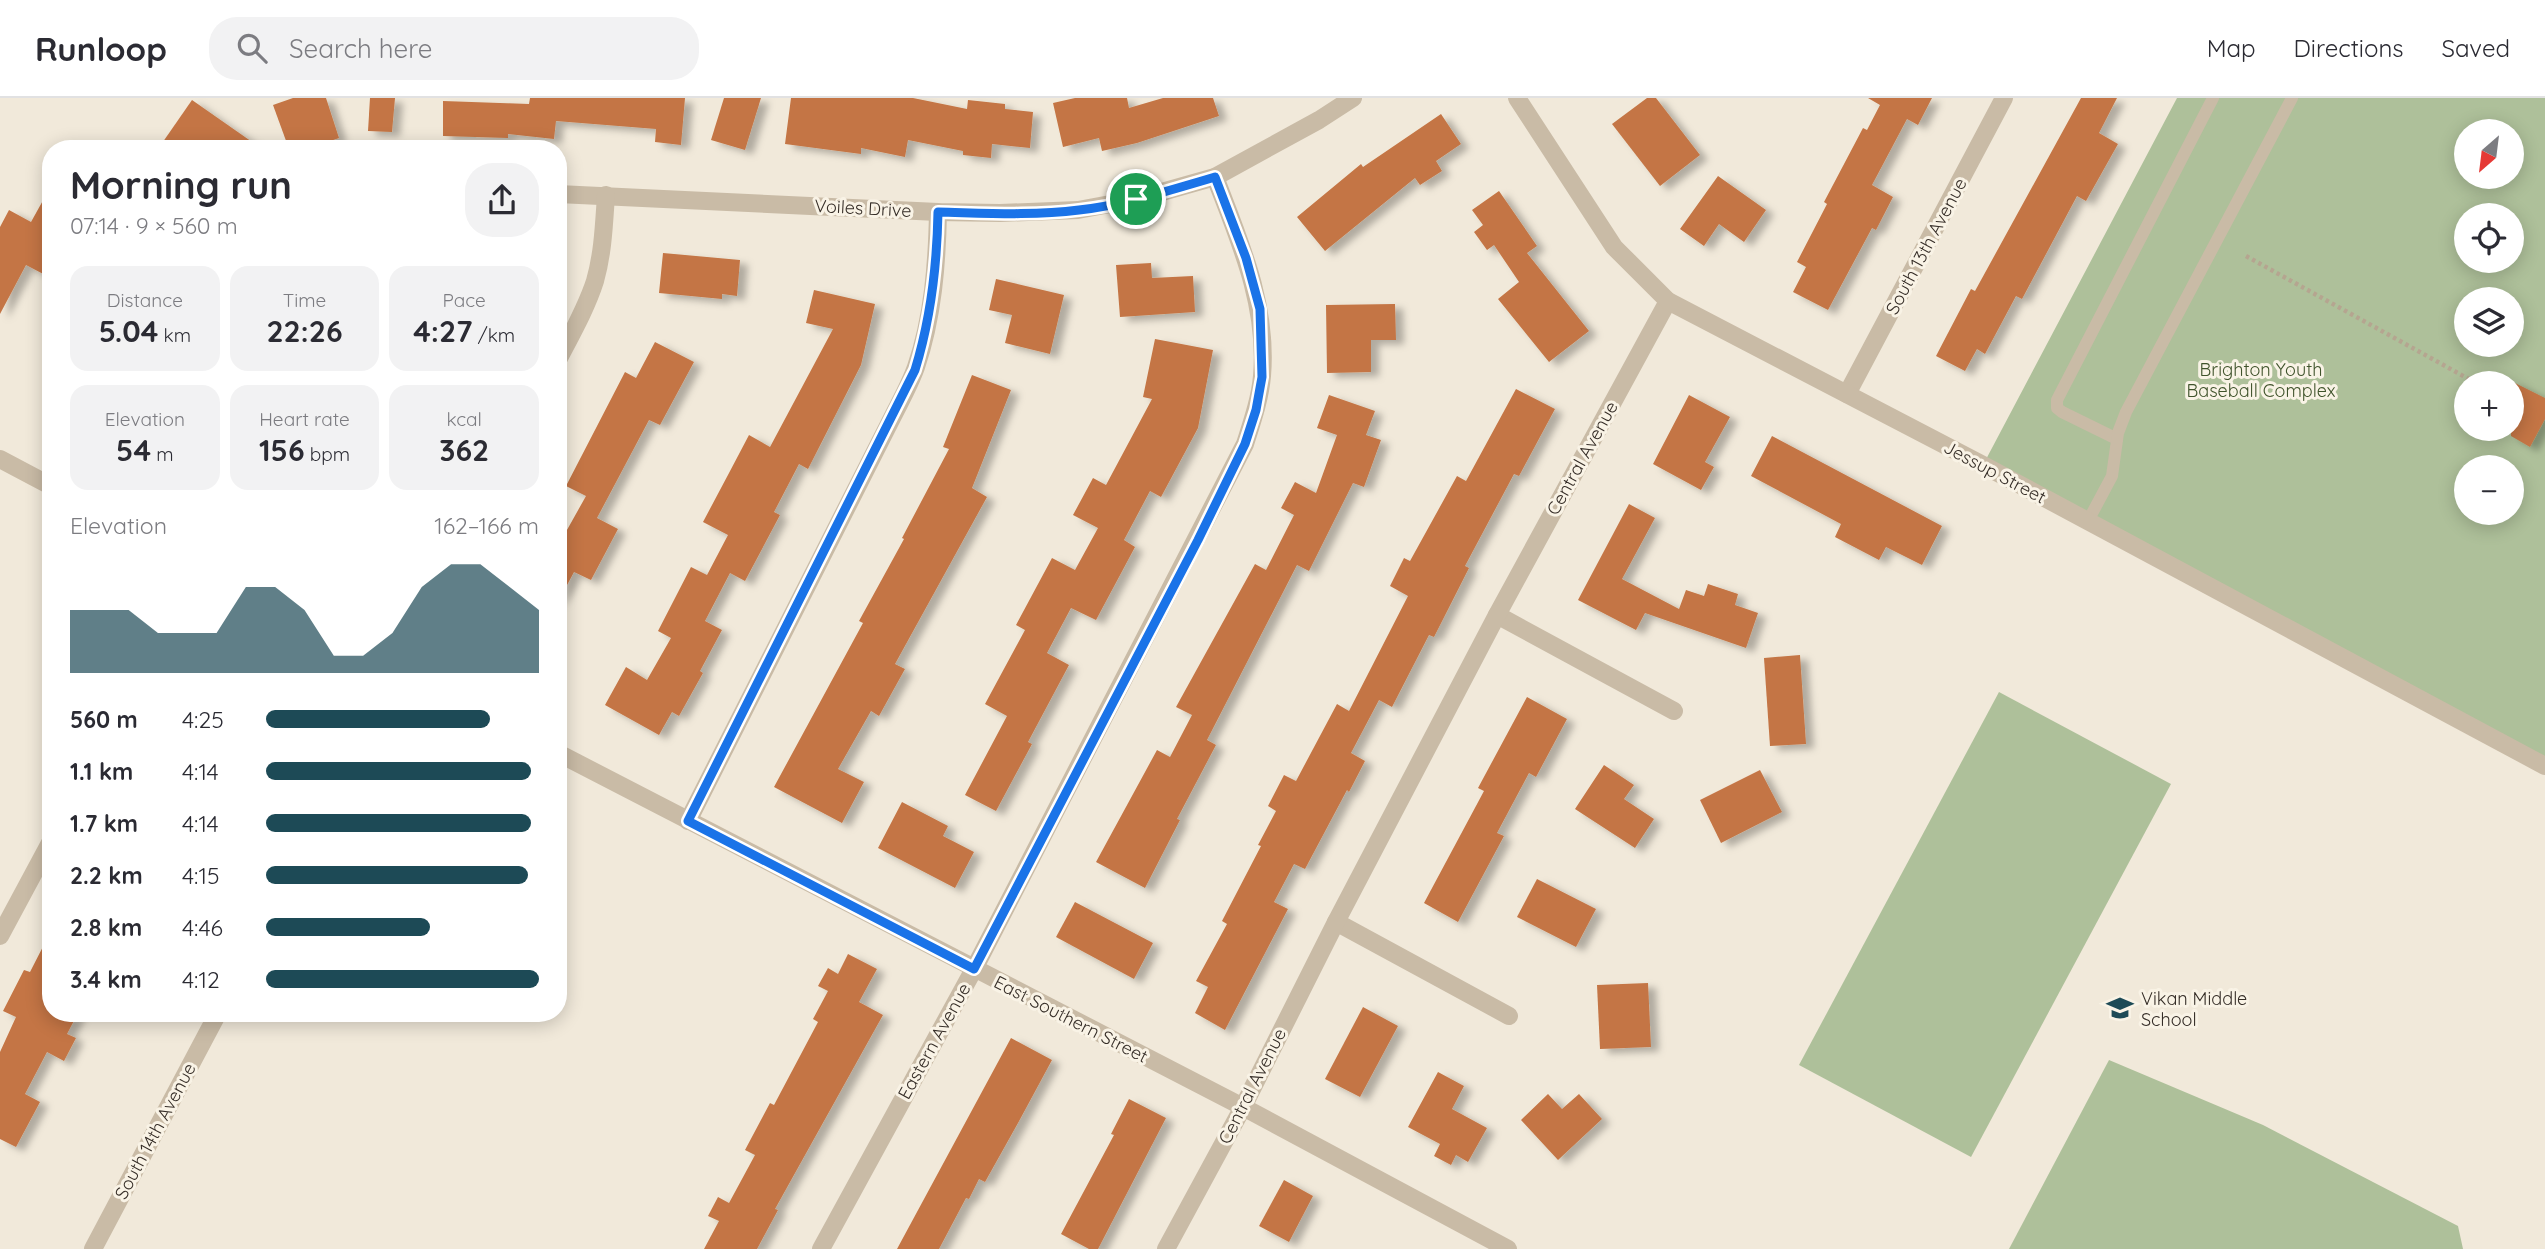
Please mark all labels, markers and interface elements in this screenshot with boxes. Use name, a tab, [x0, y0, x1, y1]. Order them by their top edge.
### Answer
search box	[209, 17, 699, 80]
text: Runloop	[35, 28, 167, 69]
icon: search	[233, 29, 271, 67]
text: Search here	[289, 32, 432, 65]
text: Map	[2207, 33, 2256, 63]
text: Directions	[2294, 33, 2404, 63]
text: Saved	[2442, 33, 2510, 63]
north arrow	[2454, 119, 2524, 189]
map controls	[2454, 119, 2524, 525]
text: Morning run	[70, 161, 292, 209]
button: share	[465, 163, 539, 237]
pin	[1106, 169, 1166, 229]
street label: South 13th Avenue	[1880, 174, 1972, 318]
icon: arrive	[1117, 180, 1155, 218]
street label: Voiles Drive	[814, 194, 912, 222]
button: locate	[2454, 203, 2524, 273]
text: 07:14 · 9 × 560 m	[70, 211, 238, 240]
button: layers	[2454, 287, 2524, 357]
text: Distance	[107, 288, 183, 312]
text: Time	[283, 288, 326, 312]
text: Pace	[443, 288, 486, 312]
text: 5.04	[99, 312, 158, 350]
text: 22:26	[266, 312, 342, 350]
text: 4:27	[413, 312, 473, 350]
text: km	[158, 323, 191, 347]
text: /km	[473, 323, 515, 347]
park label: Brighton Youth Baseball Complex	[2187, 358, 2336, 402]
button: +	[2454, 371, 2524, 441]
street label: Central Avenue	[1541, 397, 1623, 519]
text: Elevation	[105, 407, 185, 431]
text: Heart rate	[259, 407, 350, 431]
text: kcal	[446, 407, 482, 431]
text: 54	[116, 431, 151, 469]
text: 156	[259, 431, 304, 469]
text: 362	[439, 431, 489, 469]
street label: Jessup Street	[1940, 435, 2050, 509]
text: m	[151, 442, 174, 466]
text: bpm	[304, 442, 350, 466]
button: −	[2454, 455, 2524, 525]
text: Elevation	[70, 511, 167, 540]
text: 162–166 m	[434, 511, 539, 540]
text: 560 m	[70, 705, 138, 734]
text: 4:25	[182, 705, 224, 734]
text: 1.1 km	[70, 757, 133, 786]
text: 4:14	[182, 757, 219, 786]
text: 1.7 km	[70, 809, 138, 838]
text: 4:14	[182, 809, 219, 838]
text: 2.2 km	[70, 861, 143, 890]
text: 4:15	[182, 861, 219, 890]
text: 2.8 km	[70, 913, 142, 942]
text: 4:46	[182, 913, 223, 942]
text: 3.4 km	[70, 965, 142, 994]
text: 4:12	[182, 965, 220, 994]
street label: East Southern Street	[990, 970, 1152, 1068]
street label: Eastern Avenue	[893, 979, 975, 1103]
place label: Vikan Middle School	[2141, 987, 2247, 1031]
school or university icon: Vikan Middle School	[2105, 993, 2135, 1023]
street label: Central Avenue	[1213, 1024, 1291, 1148]
street label: South 14th Avenue	[109, 1059, 201, 1203]

